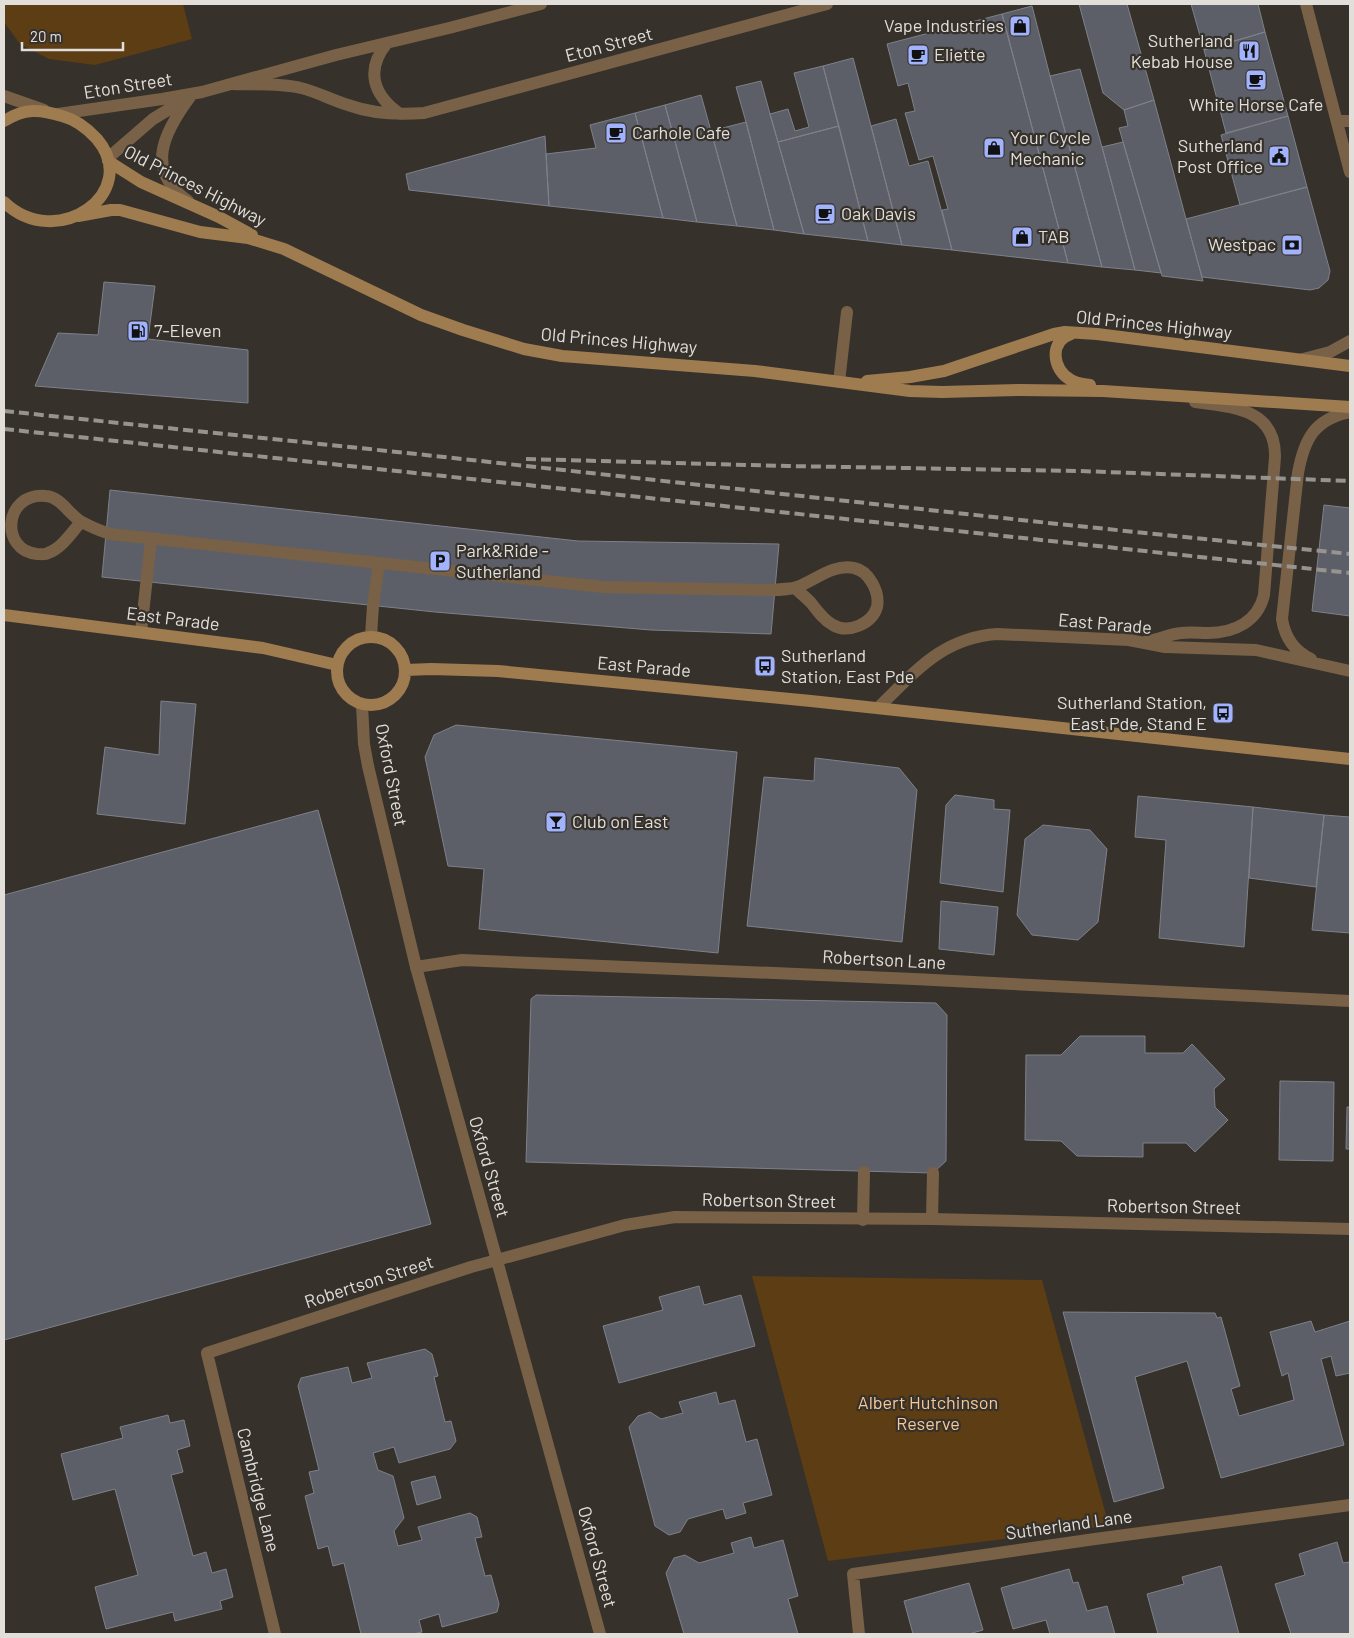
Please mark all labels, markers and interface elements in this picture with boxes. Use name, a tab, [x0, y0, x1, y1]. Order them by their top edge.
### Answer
place label: Vape Industries	[884, 14, 1004, 36]
shop icon: Vape Industries	[1008, 14, 1032, 38]
scale bar	[22, 20, 124, 52]
street label: Eton Street	[563, 22, 655, 66]
text: 20 m	[30, 27, 62, 45]
place label: Sutherland Kebab House	[1131, 29, 1233, 72]
restaurant icon: Sutherland Kebab House	[1237, 39, 1261, 63]
cafe icon: Eliette	[906, 43, 930, 67]
place label: Eliette	[934, 43, 986, 65]
street label: Eton Street	[82, 67, 174, 103]
cafe icon: White Horse Cafe	[1244, 68, 1268, 92]
place label: White Horse Cafe	[1189, 93, 1323, 115]
cafe icon: Carhole Cafe	[604, 121, 628, 145]
place label: Carhole Cafe	[632, 121, 730, 143]
place label: Your Cycle Mechanic	[1010, 126, 1091, 169]
place label: Sutherland Post Office	[1177, 134, 1263, 177]
shop icon: Your Cycle Mechanic	[982, 136, 1006, 160]
street label: Old Princes Highway	[121, 140, 270, 231]
public building icon: Sutherland Post Office	[1267, 144, 1291, 168]
cafe icon: Oak Davis	[813, 202, 837, 226]
place label: Oak Davis	[841, 202, 916, 224]
shop icon: TAB	[1010, 225, 1034, 249]
place label: TAB	[1038, 225, 1069, 247]
place label: Westpac	[1208, 233, 1276, 255]
bank icon: Westpac	[1280, 233, 1304, 257]
street label: Old Princes Highway	[1075, 305, 1233, 343]
fuel station icon: 7-Eleven	[126, 319, 150, 343]
place label: 7-Eleven	[154, 319, 222, 341]
street label: Old Princes Highway	[540, 322, 698, 358]
place label: Park&Ride - Sutherland	[456, 539, 549, 582]
parking icon: Park&Ride - Sutherland	[428, 549, 452, 573]
street label: East Parade	[125, 601, 221, 635]
street label: East Parade	[1057, 608, 1153, 638]
place label: Sutherland Station, East Pde	[781, 644, 914, 687]
street label: East Parade	[596, 651, 692, 681]
bus stop icon: Sutherland Station, East Pde	[753, 654, 777, 678]
place label: Sutherland Station, East Pde, Stand E	[1057, 691, 1207, 734]
bus stop icon: Sutherland Station, East Pde, Stand E	[1211, 701, 1235, 725]
street label: Oxford Street	[371, 722, 413, 828]
bar icon: Club on East	[544, 810, 568, 834]
place label: Club on East	[572, 810, 669, 832]
street label: Robertson Lane	[822, 945, 946, 973]
street label: Oxford Street	[465, 1114, 515, 1220]
street label: Robertson Street	[702, 1188, 836, 1212]
street label: Robertson Street	[1107, 1194, 1241, 1218]
street label: Robertson Street	[301, 1250, 436, 1312]
park label: Albert Hutchinson Reserve	[858, 1391, 998, 1434]
street label: Cambridge Lane	[233, 1425, 285, 1554]
street label: Oxford Street	[574, 1504, 622, 1610]
street label: Sutherland Lane	[1004, 1504, 1133, 1544]

